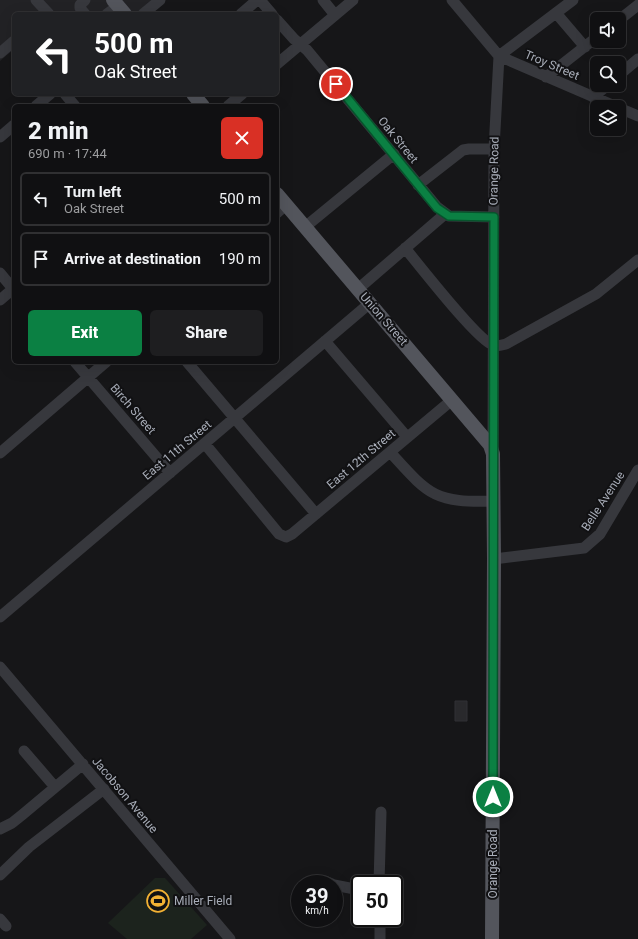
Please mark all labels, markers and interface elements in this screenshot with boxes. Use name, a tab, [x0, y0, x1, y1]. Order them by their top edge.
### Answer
map controls	[590, 12, 626, 136]
button: sound	[590, 12, 626, 48]
text: 500 m	[94, 27, 173, 60]
icon: left	[28, 28, 80, 80]
street label: Troy Street	[523, 47, 581, 83]
button: search	[590, 56, 626, 92]
text: Oak Street	[94, 61, 177, 82]
pin	[319, 67, 353, 101]
icon: arrive	[325, 73, 347, 95]
button: layers	[590, 100, 626, 136]
street label: Oak Street	[375, 114, 421, 166]
text: 2 min	[28, 117, 89, 145]
button: close	[221, 117, 263, 159]
street label: Orange Road	[486, 136, 502, 206]
text: 690 m · 17:44	[28, 146, 107, 161]
text: Turn left	[64, 183, 121, 201]
icon: left	[30, 188, 52, 210]
text: 500 m	[219, 190, 261, 208]
text: Oak Street	[64, 201, 124, 216]
icon: arrive	[30, 248, 52, 270]
text: Arrive at destination	[64, 250, 201, 268]
text: 190 m	[219, 250, 261, 268]
street label: Union Street	[357, 290, 411, 348]
button: Exit	[28, 310, 142, 356]
button: Share	[150, 310, 263, 356]
street label: Birch Street	[107, 381, 159, 437]
street label: East 11th Street	[140, 417, 214, 483]
street label: East 12th Street	[324, 426, 398, 492]
street label: Belle Avenue	[579, 469, 627, 533]
street label: Jacobson Avenue	[89, 754, 161, 836]
position arrow	[472, 776, 514, 818]
street label: Orange Road	[486, 830, 500, 898]
speed limit sign: 50	[351, 875, 403, 927]
text: 39	[306, 884, 328, 908]
sports icon: Miller Field	[145, 888, 171, 914]
place label: Miller Field	[174, 894, 232, 908]
text: km/h	[305, 905, 329, 916]

